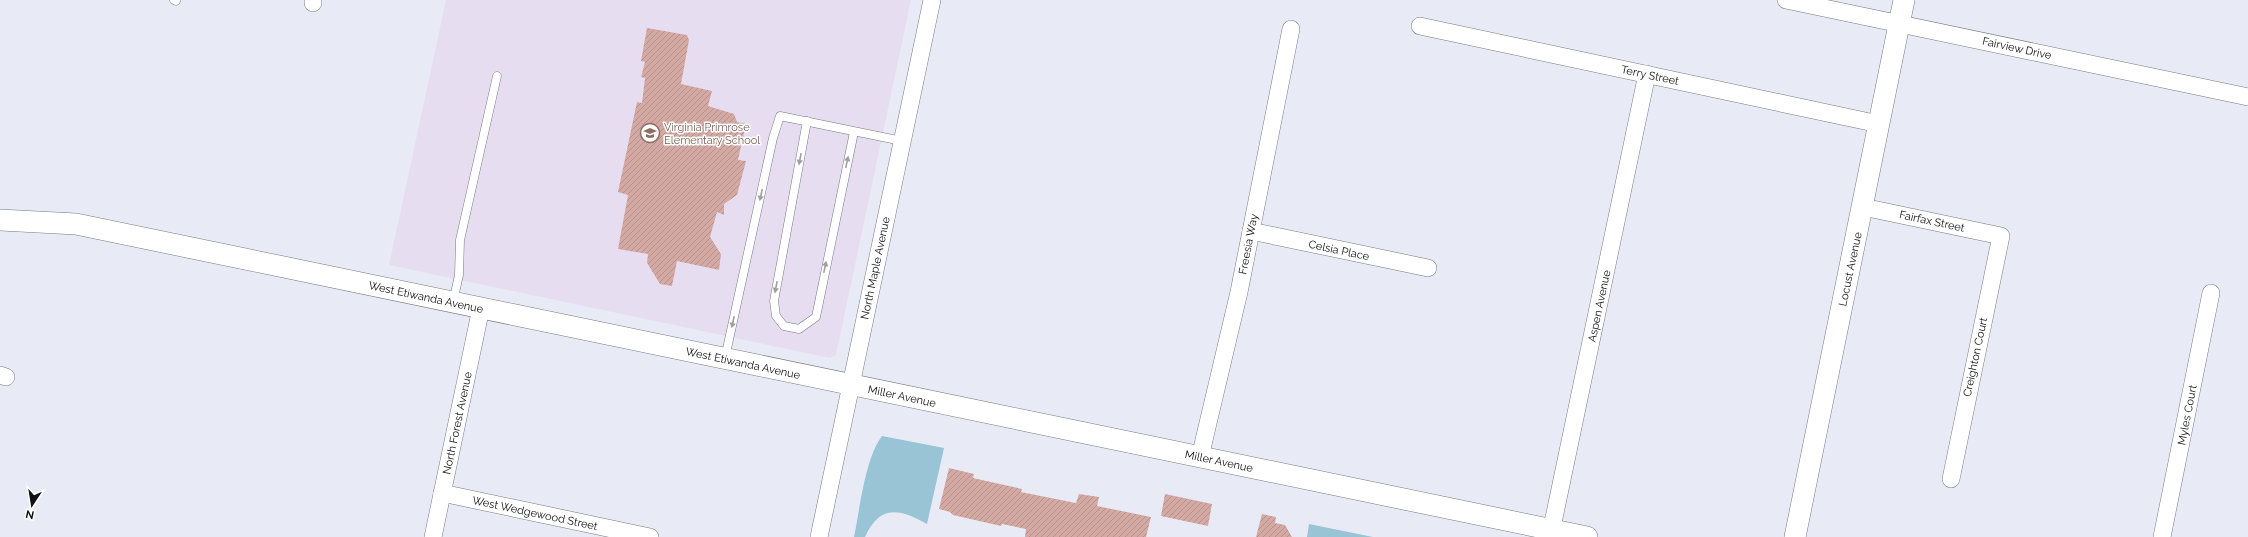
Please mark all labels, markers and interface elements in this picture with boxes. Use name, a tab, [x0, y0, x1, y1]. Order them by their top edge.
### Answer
street label: Fairview Drive	[1981, 35, 2053, 62]
street label: Terry Street	[1620, 63, 1680, 88]
place label: Virginia Primrose Elementary School	[664, 121, 760, 147]
school or university icon: Virginia Primrose Elementary School	[639, 122, 661, 144]
one-way arrow	[797, 153, 803, 165]
one-way arrow	[845, 156, 851, 168]
one-way arrow	[757, 189, 763, 201]
street label: Fairfax Street	[1898, 208, 1966, 235]
street label: Freesia Way	[1236, 213, 1261, 276]
street label: North Maple Avenue	[858, 215, 893, 321]
street label: Locust Avenue	[1836, 230, 1865, 307]
street label: Celsia Place	[1307, 238, 1371, 263]
one-way arrow	[823, 261, 829, 273]
street label: Aspen Avenue	[1586, 268, 1614, 343]
street label: West Etiwanda Avenue	[367, 279, 485, 316]
one-way arrow	[773, 281, 779, 293]
one-way arrow	[730, 316, 736, 328]
street label: Creighton Court	[1961, 316, 1990, 398]
street label: West Etiwanda Avenue	[684, 345, 802, 382]
street label: North Forest Avenue	[440, 370, 475, 476]
street label: Miller Avenue	[867, 383, 938, 410]
street label: Myles Court	[2175, 383, 2200, 446]
street label: Miller Avenue	[1184, 448, 1255, 475]
north arrow	[12, 485, 52, 525]
street label: West Wedgewood Street	[471, 494, 599, 533]
text: N	[25, 507, 35, 522]

